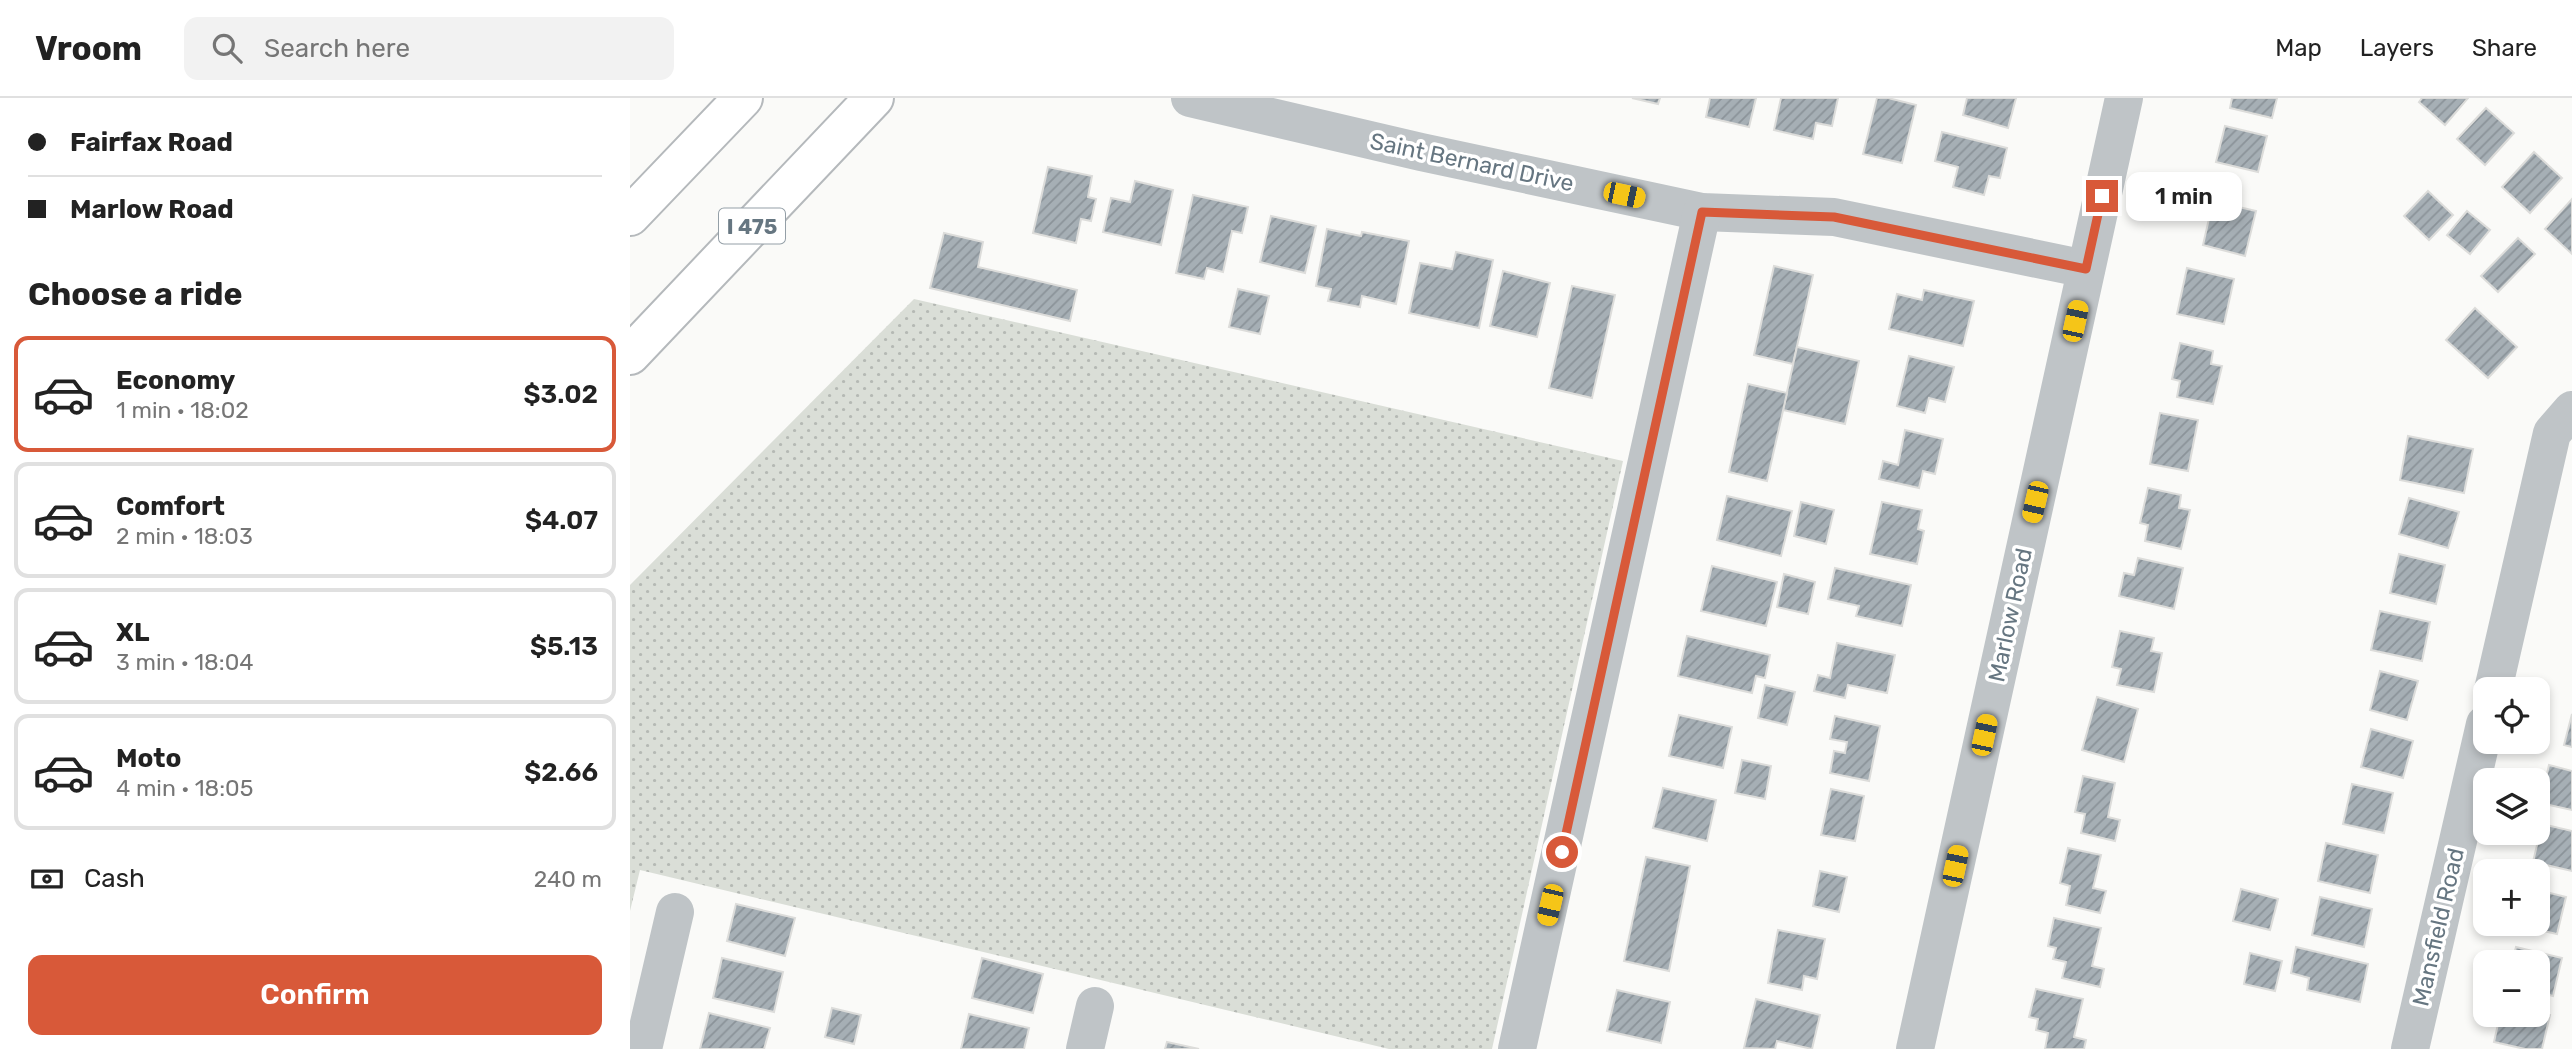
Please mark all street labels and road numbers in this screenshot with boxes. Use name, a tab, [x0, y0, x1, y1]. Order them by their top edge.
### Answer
street label: Saint Bernard Drive	[1367, 127, 1577, 197]
road number: I 475	[719, 208, 785, 244]
street label: Marlow Road	[1982, 545, 2038, 685]
street label: Mansfield Road	[2406, 845, 2470, 1009]

